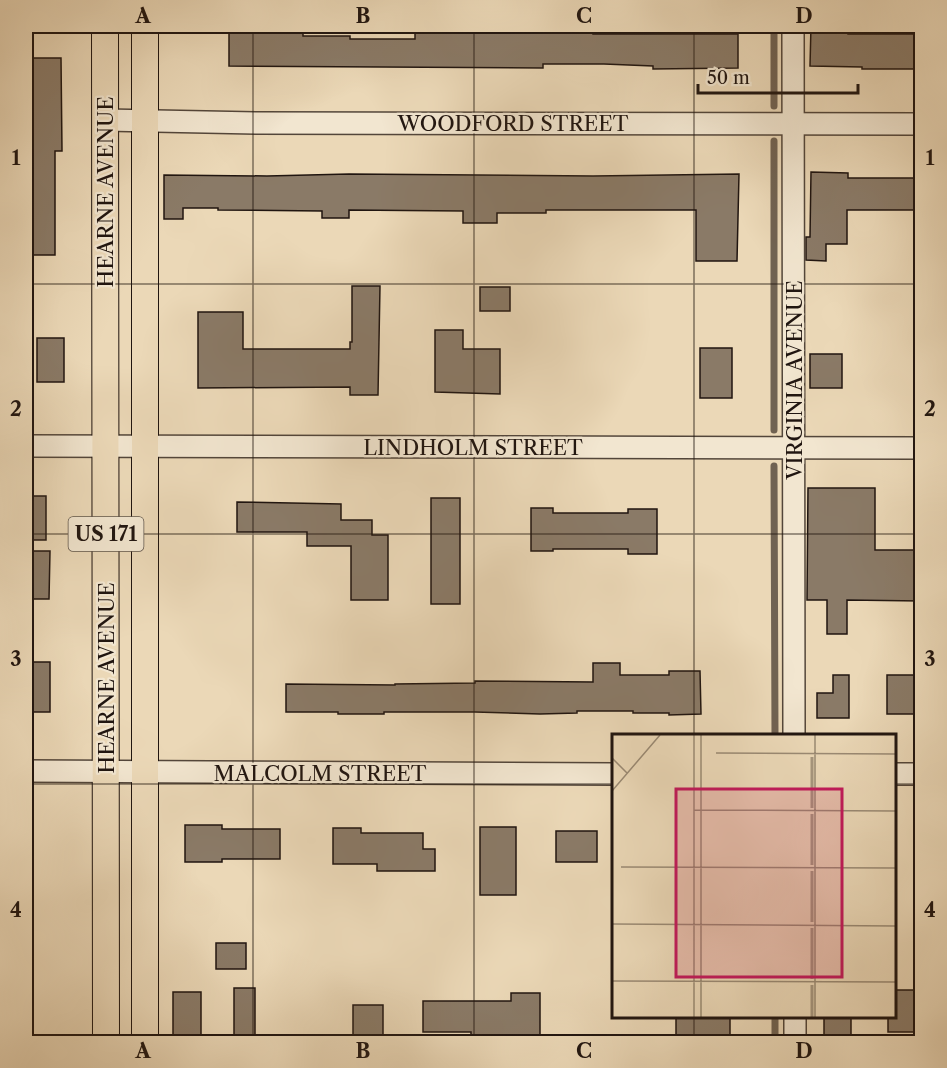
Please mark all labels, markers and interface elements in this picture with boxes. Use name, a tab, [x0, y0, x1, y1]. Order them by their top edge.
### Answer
text: A	[134, 4, 151, 28]
text: B	[356, 4, 371, 28]
text: C	[576, 4, 592, 28]
text: D	[795, 4, 813, 28]
scale bar	[698, 57, 858, 95]
text: 50 m	[707, 67, 750, 89]
street label: HEARNE AVENUE	[93, 96, 118, 288]
street label: WOODFORD STREET	[397, 111, 629, 136]
text: 1	[12, 146, 21, 170]
text: 1	[926, 146, 935, 170]
street label: VIRGINIA AVENUE	[782, 280, 807, 481]
text: 2	[10, 397, 22, 421]
text: 2	[924, 397, 936, 421]
street label: LINDHOLM STREET	[363, 435, 583, 460]
road number: US 171	[68, 517, 144, 551]
street label: HEARNE AVENUE	[94, 582, 119, 774]
text: 3	[10, 647, 22, 671]
text: 3	[924, 647, 936, 671]
inset map	[612, 734, 896, 1017]
street label: MALCOLM STREET	[214, 761, 427, 786]
text: 4	[10, 898, 22, 922]
text: 4	[924, 898, 936, 922]
text: A	[134, 1039, 151, 1063]
text: B	[356, 1039, 371, 1063]
text: C	[576, 1039, 592, 1063]
text: D	[795, 1039, 813, 1063]

